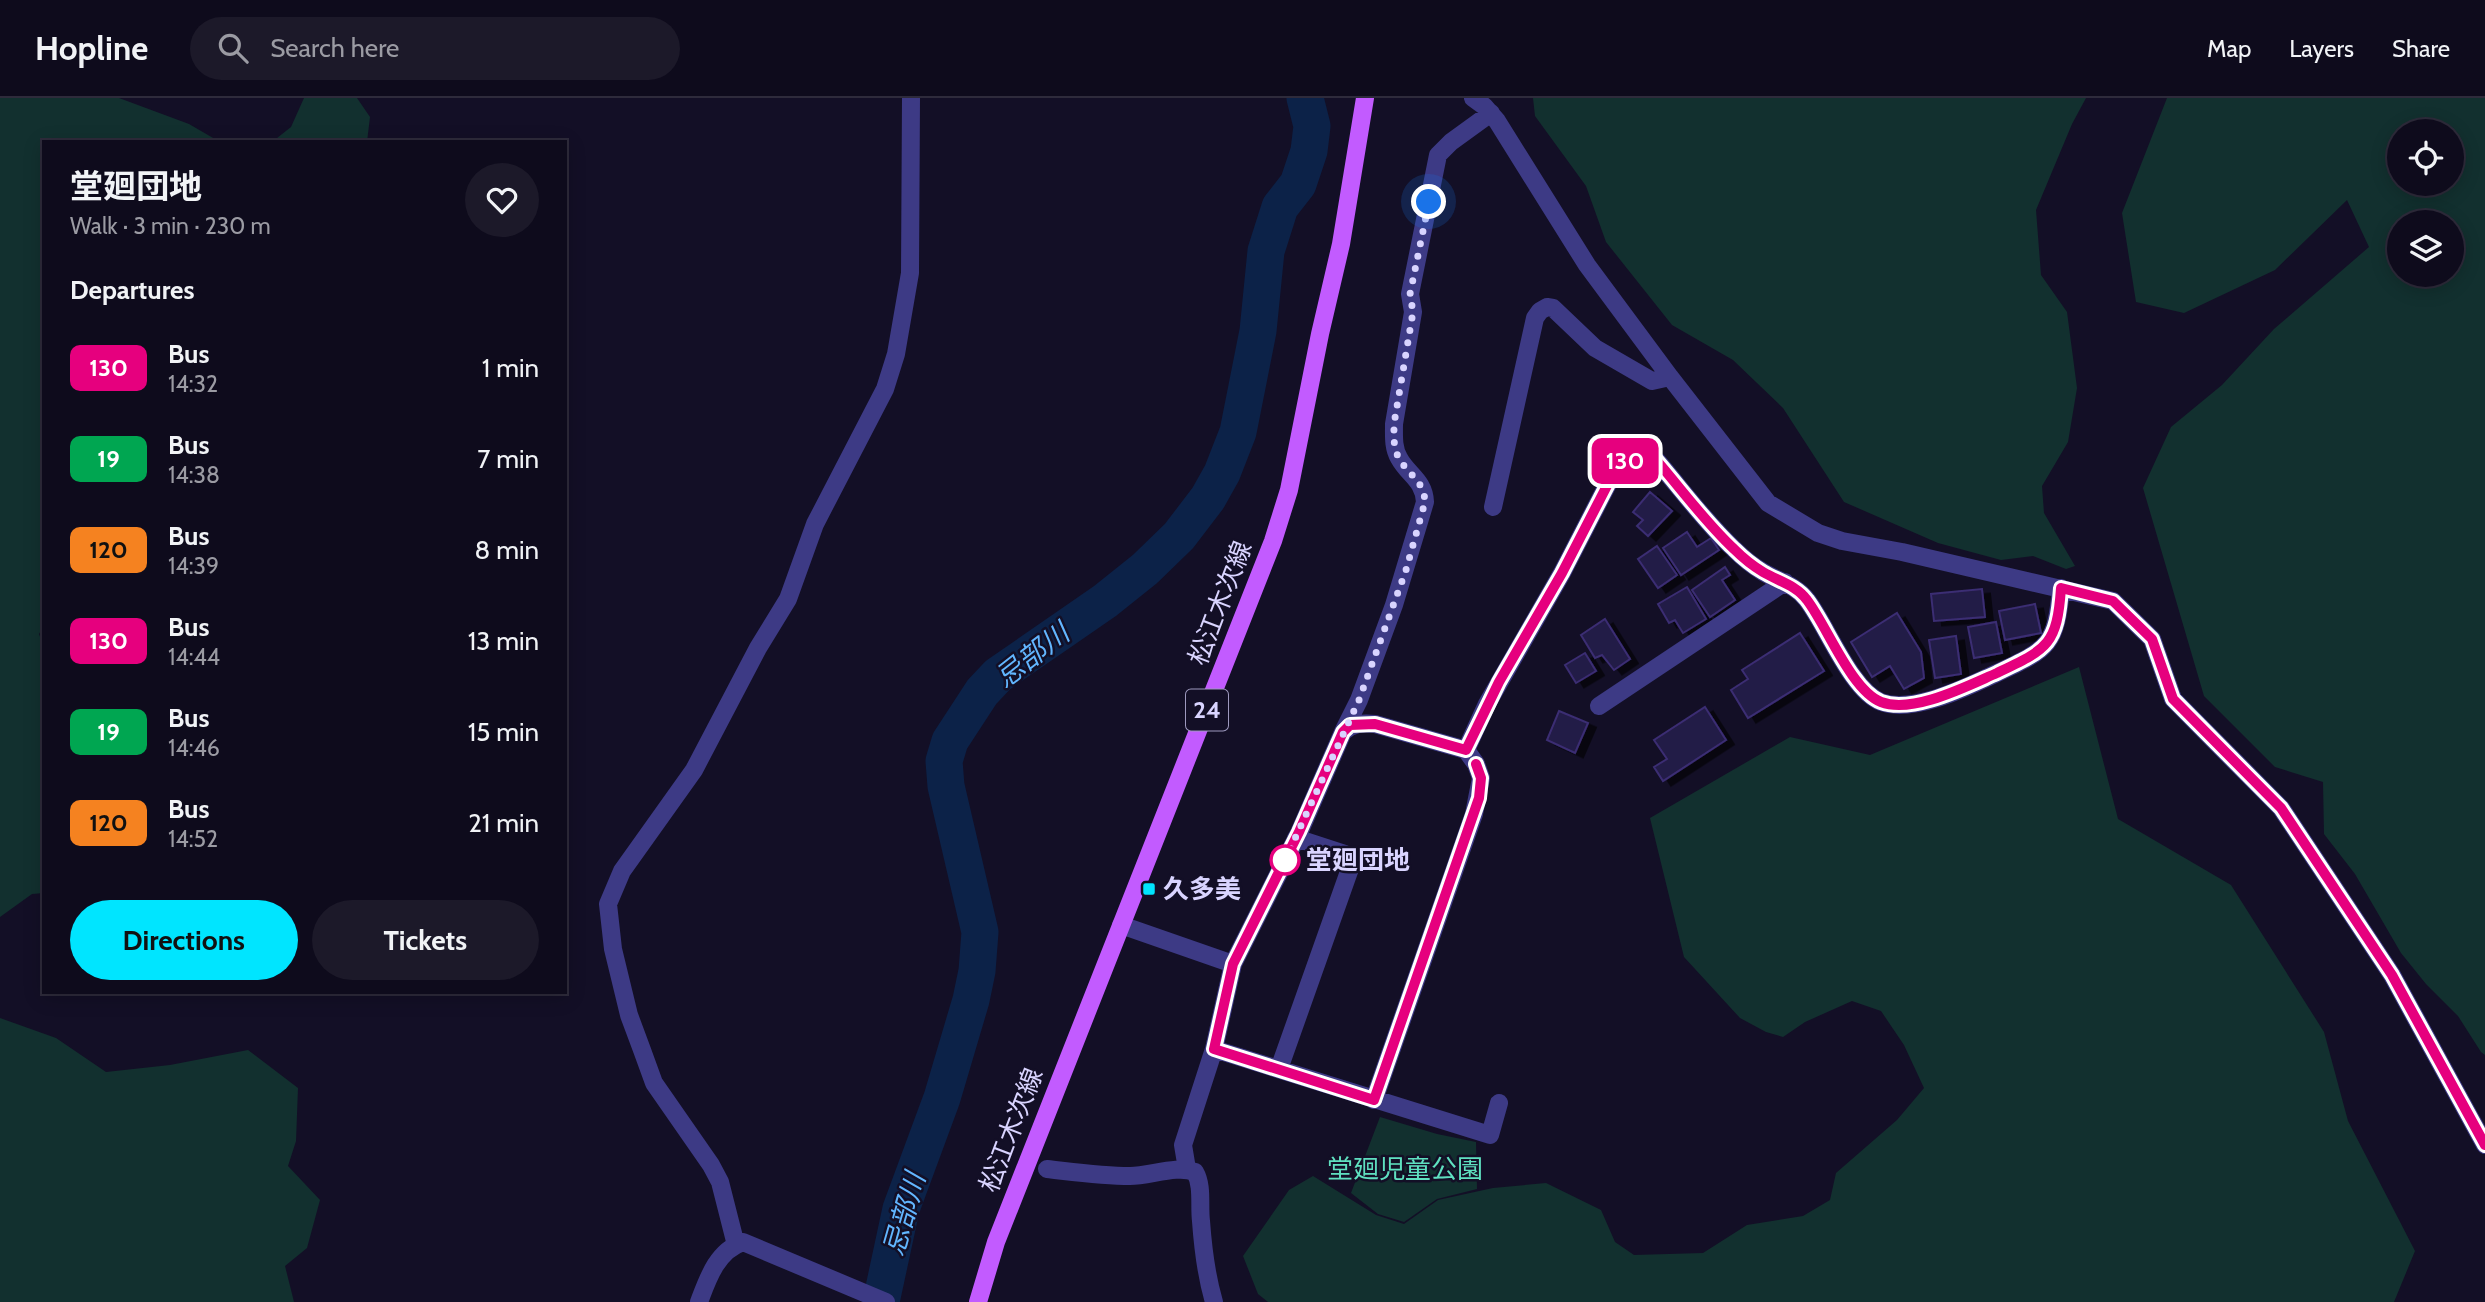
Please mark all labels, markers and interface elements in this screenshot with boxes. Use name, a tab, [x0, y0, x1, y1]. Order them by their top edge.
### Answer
search box	[190, 17, 680, 80]
text: Hopline	[35, 28, 148, 68]
icon: search	[214, 29, 252, 67]
text: Search here	[270, 32, 399, 64]
text: Map	[2207, 34, 2251, 63]
text: Layers	[2289, 34, 2354, 63]
text: Share	[2392, 34, 2450, 63]
map controls	[2387, 119, 2464, 287]
button: locate	[2387, 119, 2464, 196]
button: heart	[465, 163, 539, 237]
text: 堂廻団地	[70, 166, 202, 206]
your location	[1411, 184, 1446, 219]
button: layers	[2387, 210, 2464, 287]
text: Walk · 3 min · 230 m	[70, 212, 271, 240]
text: Departures	[70, 274, 194, 306]
text: Bus	[168, 338, 209, 370]
text: 1 min	[482, 352, 539, 384]
text: 130	[89, 353, 128, 382]
text: 14:32	[168, 370, 218, 398]
text: Bus	[168, 429, 209, 461]
line badge: 130	[1585, 438, 1665, 484]
text: 7 min	[477, 443, 539, 475]
text: 19	[97, 444, 120, 473]
text: 130	[1606, 446, 1644, 475]
text: 14:38	[168, 461, 220, 489]
text: Bus	[168, 520, 209, 552]
text: 8 min	[475, 534, 539, 566]
text: 120	[89, 535, 128, 564]
street label: 松江木次線	[1182, 537, 1258, 669]
text: 14:39	[168, 552, 219, 580]
text: Bus	[168, 611, 209, 643]
water label: 忌部川	[988, 614, 1078, 694]
text: 13 min	[468, 625, 539, 657]
text: 130	[89, 626, 128, 655]
text: 14:44	[168, 643, 220, 671]
road number: 24	[1186, 690, 1228, 730]
text: Bus	[168, 702, 209, 734]
text: 15 min	[468, 716, 539, 748]
text: 19	[97, 717, 120, 746]
text: 14:46	[168, 734, 220, 762]
text: Bus	[168, 793, 209, 825]
text: 21 min	[468, 807, 539, 839]
text: 120	[89, 808, 128, 837]
text: 14:52	[168, 825, 218, 853]
place label: 堂廻団地	[1306, 844, 1410, 876]
marker: 堂廻団地	[1270, 845, 1300, 875]
place label: 久多美	[1163, 873, 1241, 905]
marker: 久多美	[1141, 881, 1157, 897]
button: Directions	[70, 900, 298, 980]
button: Tickets	[312, 900, 539, 980]
street label: 松江木次線	[973, 1064, 1049, 1196]
park label: 堂廻児童公園	[1327, 1153, 1483, 1185]
water label: 忌部川	[876, 1166, 933, 1259]

